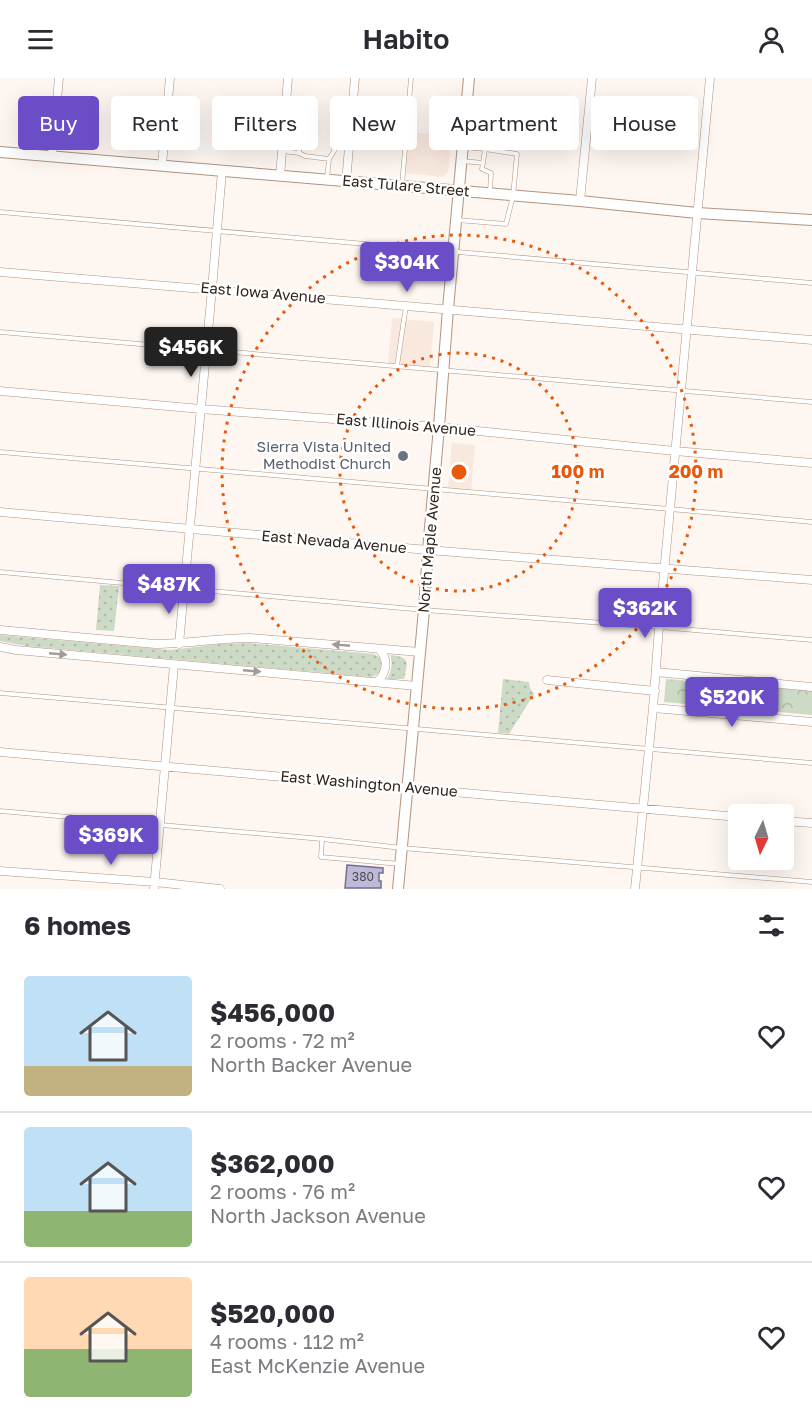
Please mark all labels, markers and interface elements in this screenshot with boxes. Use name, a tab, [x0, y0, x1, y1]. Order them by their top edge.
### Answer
icon: menu	[24, 23, 57, 56]
text: Habito	[363, 23, 449, 55]
icon: person	[755, 23, 788, 56]
chip: Buy	[18, 96, 99, 150]
chip: Rent	[111, 96, 200, 150]
chip: Filters	[212, 96, 318, 150]
chip: New	[330, 96, 417, 150]
chip: Apartment	[429, 96, 579, 150]
chip: House	[591, 96, 698, 150]
street label: East Tulare Street	[342, 170, 471, 200]
pin: $304K	[365, 242, 449, 293]
text: $304K	[374, 249, 440, 273]
street label: East Iowa Avenue	[200, 278, 327, 306]
pin: $456K	[149, 327, 233, 378]
text: $456K	[158, 334, 224, 358]
street label: East Illinois Avenue	[335, 409, 477, 439]
place label: Sierra Vista United Methodist Church	[257, 437, 391, 472]
marker: Sierra Vista United Methodist Church	[396, 449, 410, 463]
text: 100 m	[552, 460, 604, 482]
text: 200 m	[669, 460, 723, 482]
centre of rings	[449, 462, 469, 482]
street label: North Maple Avenue	[414, 466, 444, 614]
street label: East Nevada Avenue	[261, 526, 408, 556]
pin: $487K	[127, 564, 211, 615]
text: $487K	[137, 571, 201, 595]
pin: $362K	[603, 588, 687, 639]
text: $362K	[613, 595, 678, 619]
one-way arrow	[331, 640, 350, 650]
one-way arrow	[49, 649, 68, 659]
one-way arrow	[243, 666, 262, 676]
pin: $520K	[690, 677, 774, 728]
text: $520K	[699, 684, 765, 708]
street label: East Washington Avenue	[280, 766, 459, 800]
north arrow	[728, 804, 794, 870]
map controls	[728, 804, 794, 870]
pin: $369K	[69, 815, 153, 866]
text: $369K	[78, 822, 144, 846]
house number: 380	[352, 869, 374, 884]
icon: filters	[755, 909, 788, 942]
text: 6 homes	[24, 910, 131, 941]
text: $456,000	[210, 997, 335, 1028]
icon: home	[72, 1000, 144, 1072]
icon: heart	[755, 1020, 788, 1053]
text: 2 rooms · 72 m²	[210, 1028, 355, 1052]
text: North Backer Avenue	[210, 1052, 412, 1076]
text: $362,000	[210, 1148, 335, 1179]
icon: home	[72, 1151, 144, 1223]
icon: heart	[755, 1171, 788, 1204]
text: 2 rooms · 76 m²	[210, 1179, 355, 1203]
text: North Jackson Avenue	[210, 1203, 426, 1227]
text: $520,000	[210, 1298, 335, 1329]
icon: home	[72, 1301, 144, 1373]
icon: heart	[755, 1321, 788, 1354]
text: 4 rooms · 112 m²	[210, 1329, 364, 1353]
text: East McKenzie Avenue	[210, 1353, 425, 1377]

